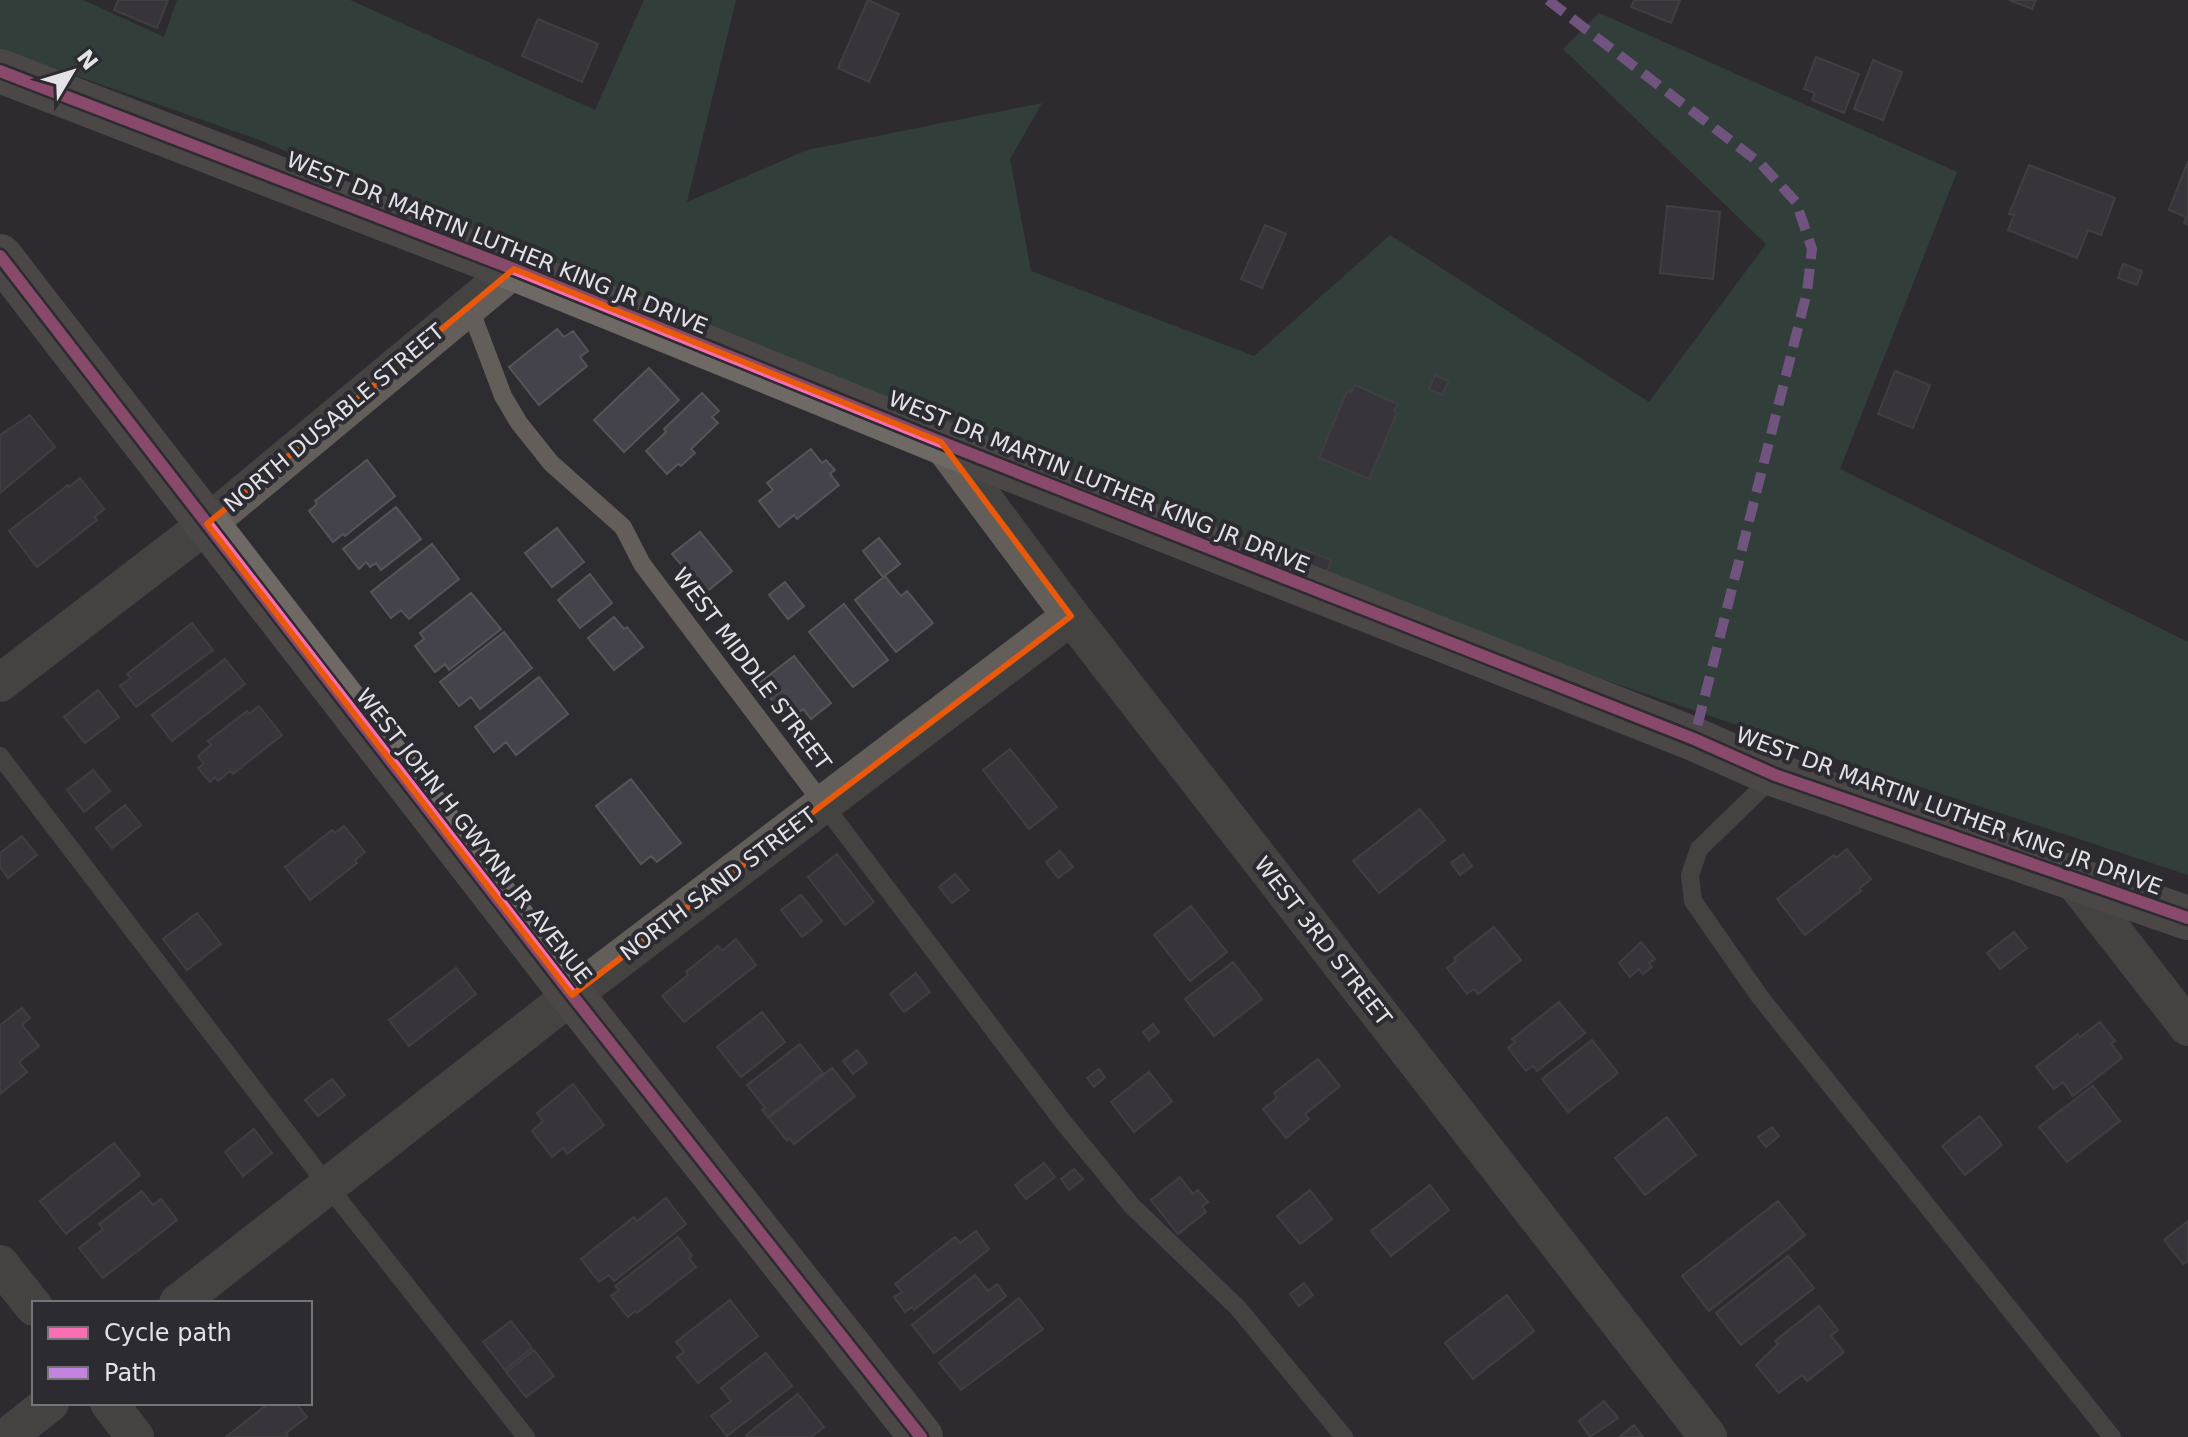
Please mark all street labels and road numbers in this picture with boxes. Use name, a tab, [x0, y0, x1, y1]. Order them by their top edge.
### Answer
street label: WEST DR MARTIN LUTHER KING JR DRIVE	[283, 147, 711, 339]
street label: NORTH DUSABLE STREET	[219, 318, 449, 517]
street label: WEST DR MARTIN LUTHER KING JR DRIVE	[885, 386, 1313, 578]
street label: WEST MIDDLE STREET	[668, 563, 836, 775]
street label: WEST JOHN H GWYNN JR AVENUE	[351, 684, 597, 988]
street label: WEST DR MARTIN LUTHER KING JR DRIVE	[1733, 722, 2165, 900]
street label: NORTH SAND STREET	[615, 802, 821, 966]
street label: WEST 3RD STREET	[1249, 852, 1397, 1031]

